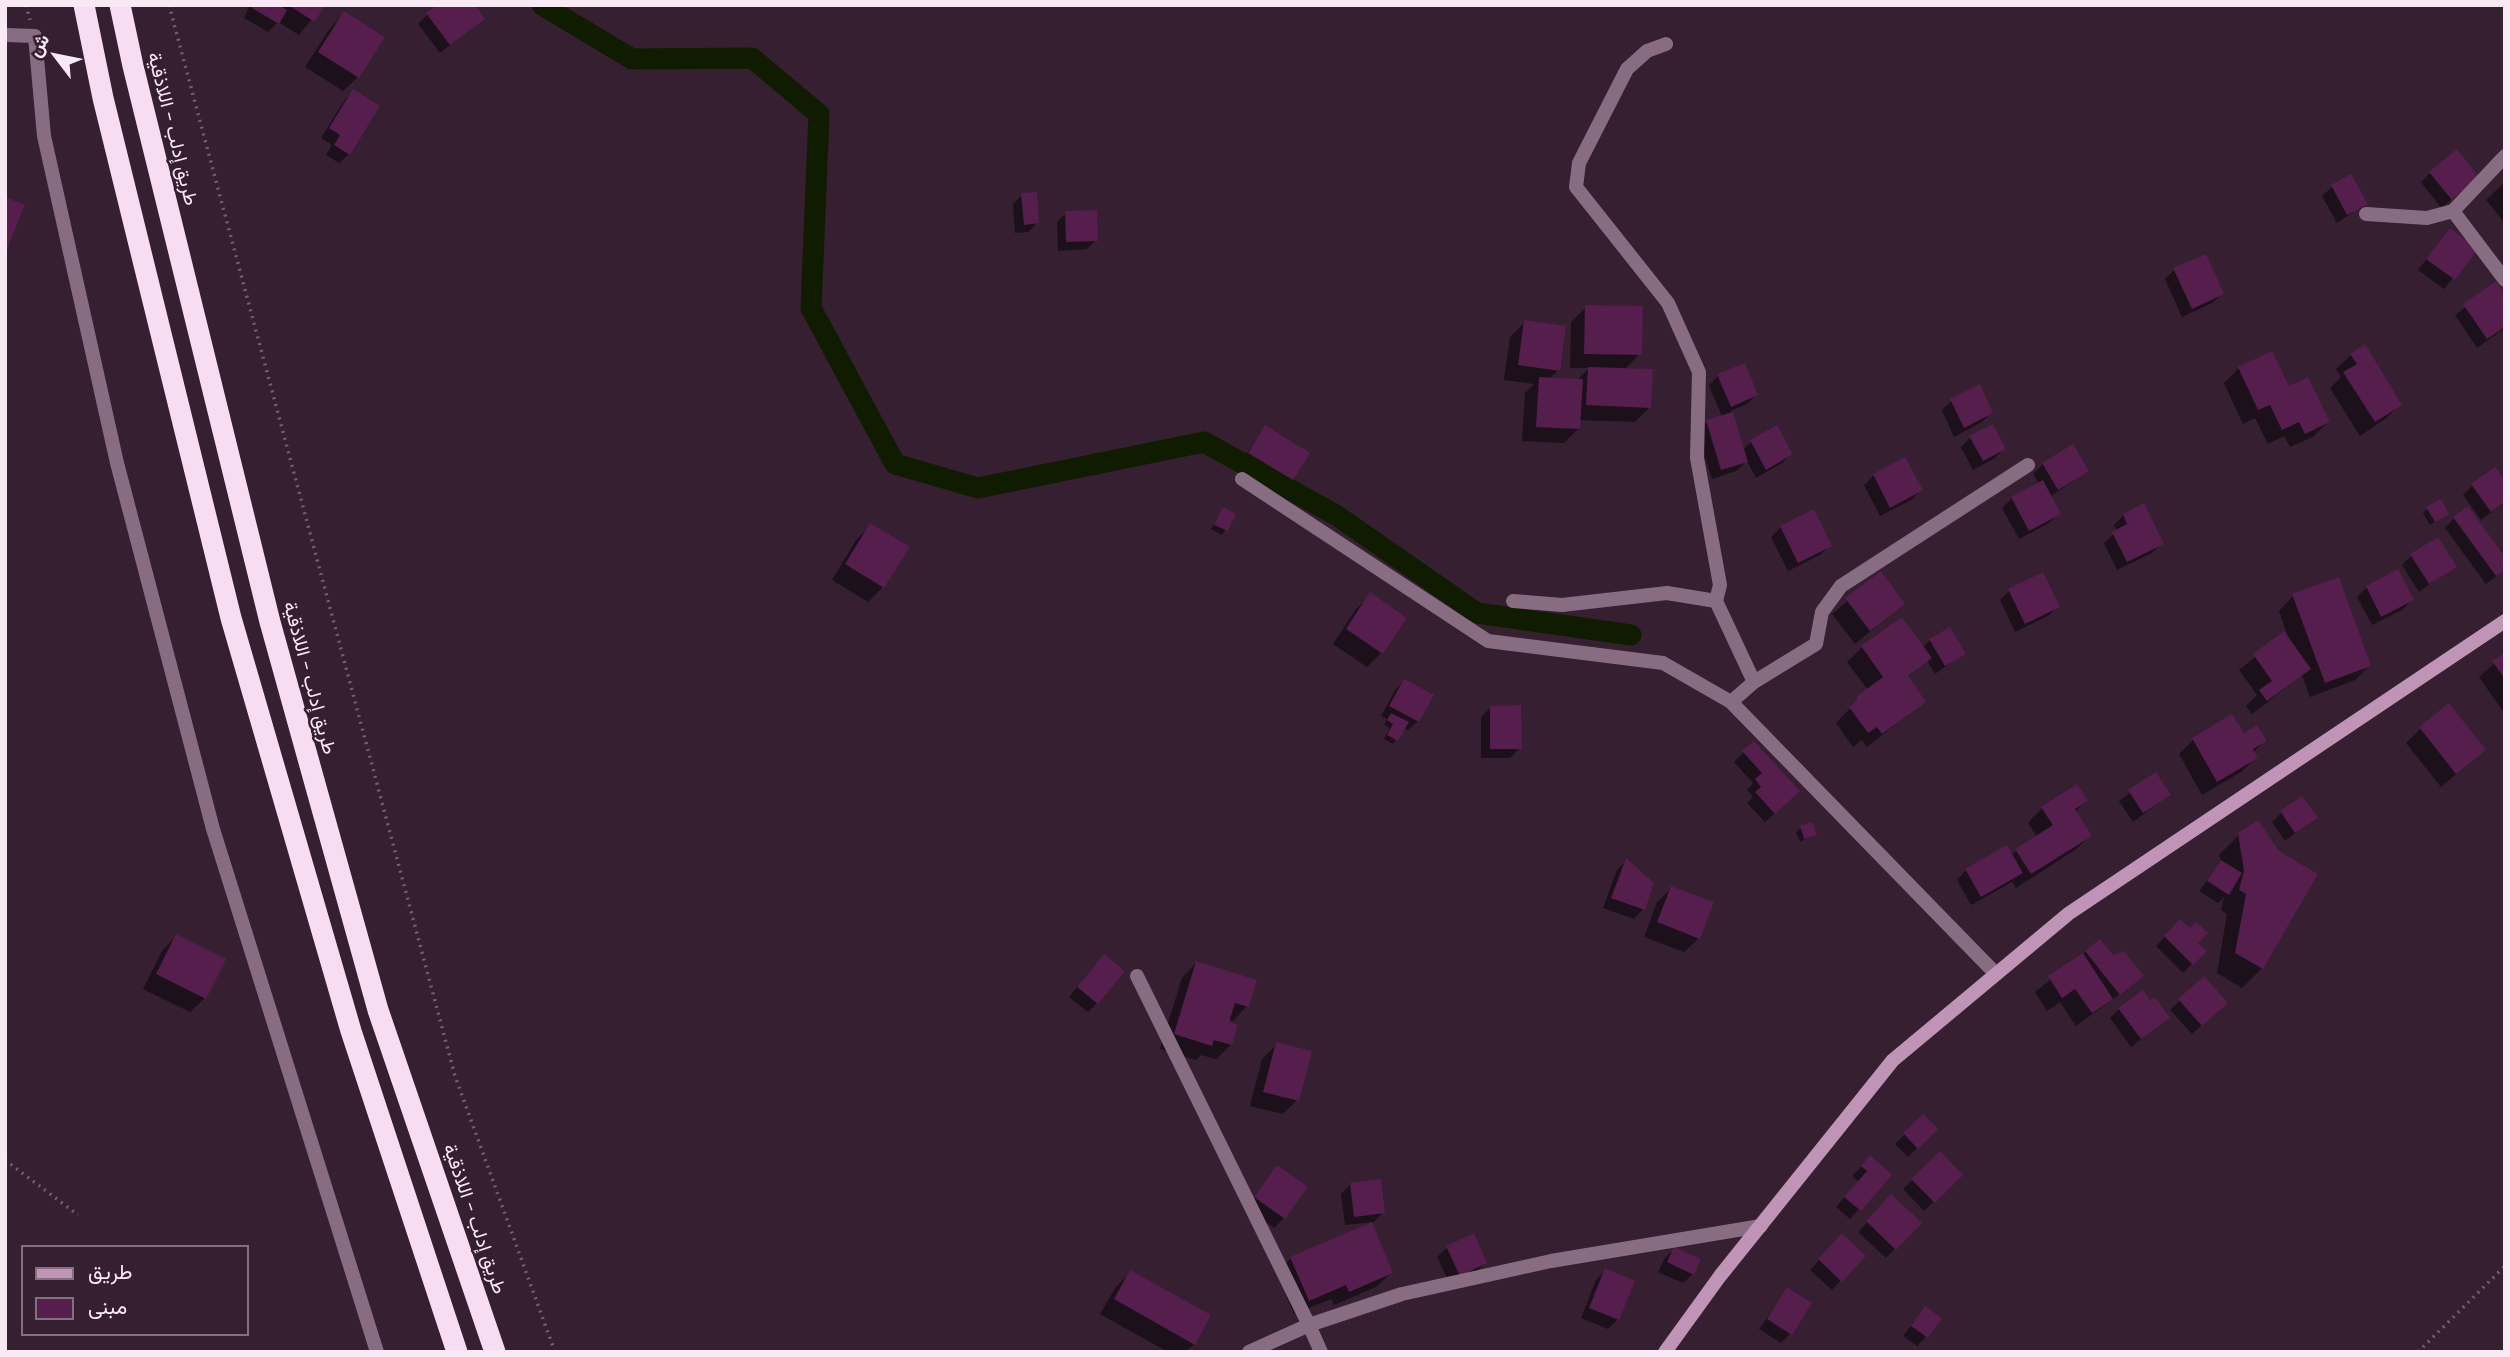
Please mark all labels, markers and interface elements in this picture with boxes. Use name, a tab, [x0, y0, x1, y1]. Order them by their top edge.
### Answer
north arrow	[21, 21, 91, 91]
text: ش	[22, 29, 54, 61]
street label: طريق إدلب - اللاذقية	[142, 50, 202, 208]
street label: طريق إدلب - اللاذقية	[278, 599, 340, 757]
street label: طريق إدلب - اللاذقية	[438, 1141, 510, 1297]
legend	[21, 1245, 248, 1336]
text: طريق	[88, 1258, 133, 1285]
text: مبنى	[88, 1293, 127, 1320]

